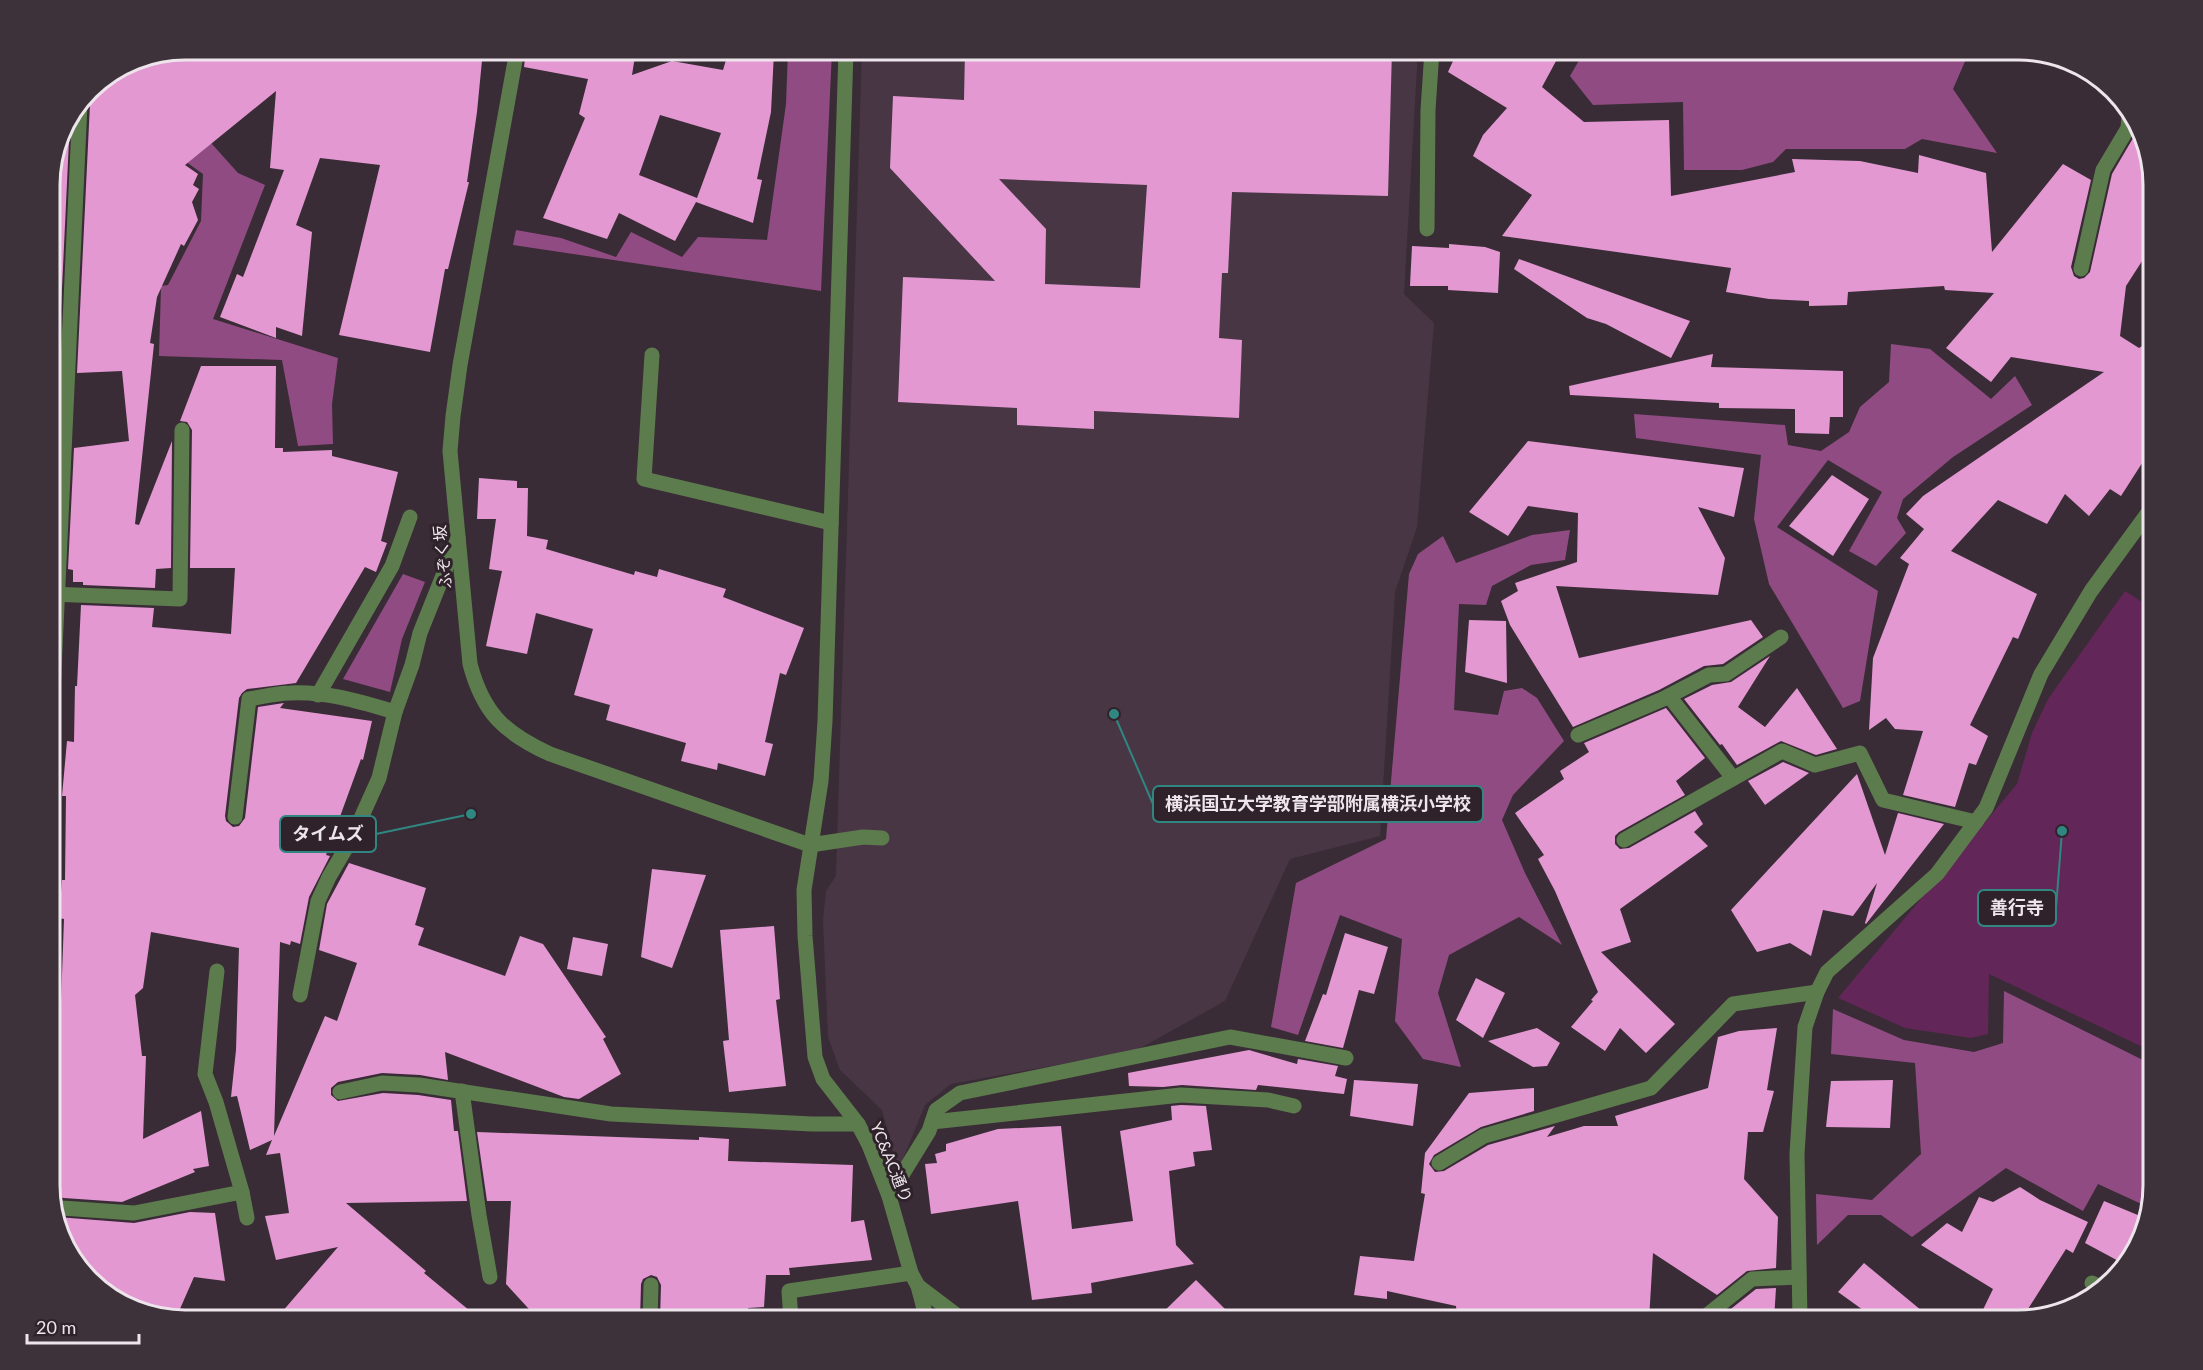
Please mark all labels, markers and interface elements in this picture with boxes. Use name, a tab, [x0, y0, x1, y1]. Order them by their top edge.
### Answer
street label: ふぞく坂	[429, 524, 455, 590]
callout: 横浜国立大学教育学部附属横浜小学校	[1153, 786, 1483, 822]
text: 横浜国立大学教育学部附属横浜小学校	[1165, 792, 1471, 814]
callout: タイムズ	[280, 816, 376, 852]
text: タイムズ	[292, 822, 364, 844]
callout: 善行寺	[1978, 890, 2056, 926]
text: 善行寺	[1990, 896, 2044, 918]
street label: YC&AC通り	[867, 1119, 917, 1205]
scale bar	[27, 1307, 140, 1345]
text: 20 m	[36, 1316, 76, 1338]

